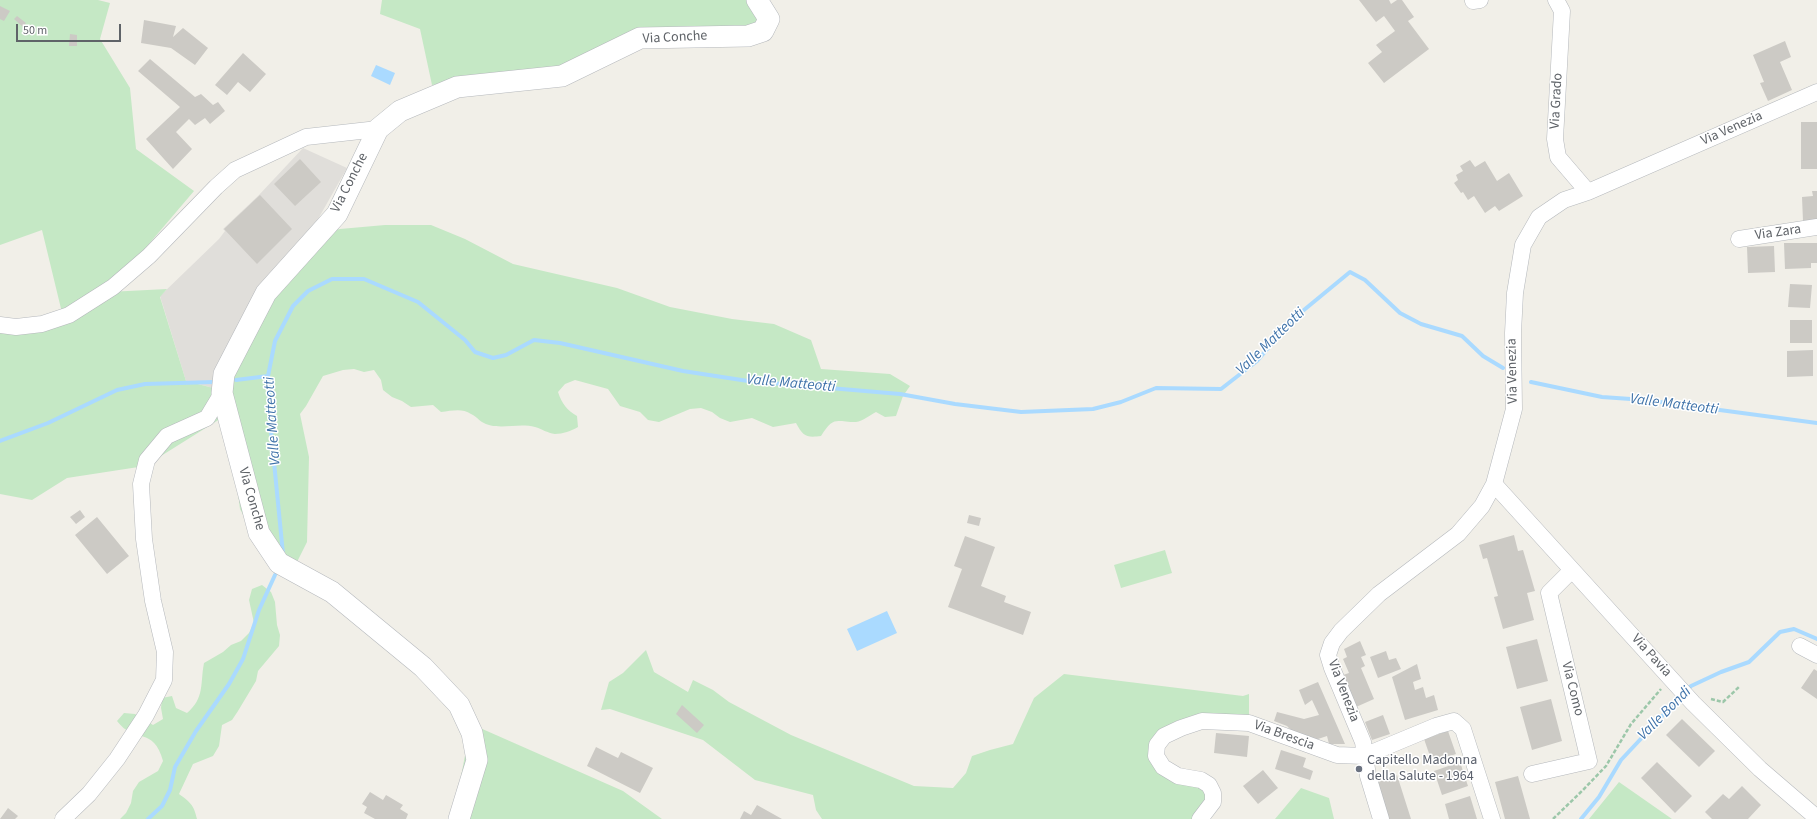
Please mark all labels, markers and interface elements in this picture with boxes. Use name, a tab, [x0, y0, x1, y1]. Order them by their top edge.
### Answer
scale bar	[18, 16, 123, 42]
text: 50 m	[23, 22, 47, 39]
street label: Via Conche	[642, 28, 708, 48]
street label: Via Grado	[1547, 73, 1567, 129]
street label: Via Venezia	[1699, 108, 1765, 150]
street label: Via Conche	[328, 150, 372, 216]
street label: Via Zara	[1754, 221, 1802, 245]
water label: Valle Matteotti	[1233, 305, 1309, 379]
street label: Via Venezia	[1504, 338, 1522, 404]
water label: Valle Matteotti	[746, 371, 836, 397]
water label: Valle Matteotti	[261, 376, 285, 466]
water label: Valle Matteotti	[1629, 391, 1719, 419]
street label: Via Conche	[234, 466, 268, 532]
street label: Via Pavia	[1627, 631, 1675, 681]
street label: Via Venezia	[1323, 657, 1363, 725]
street label: Via Como	[1557, 660, 1587, 718]
water label: Valle Bondi	[1634, 683, 1696, 745]
street label: Via Brescia	[1251, 717, 1317, 755]
place label: Capitello Madonna della Salute - 1964	[1367, 753, 1477, 786]
marker: Capitello Madonna della Salute - 1964	[1354, 764, 1364, 774]

